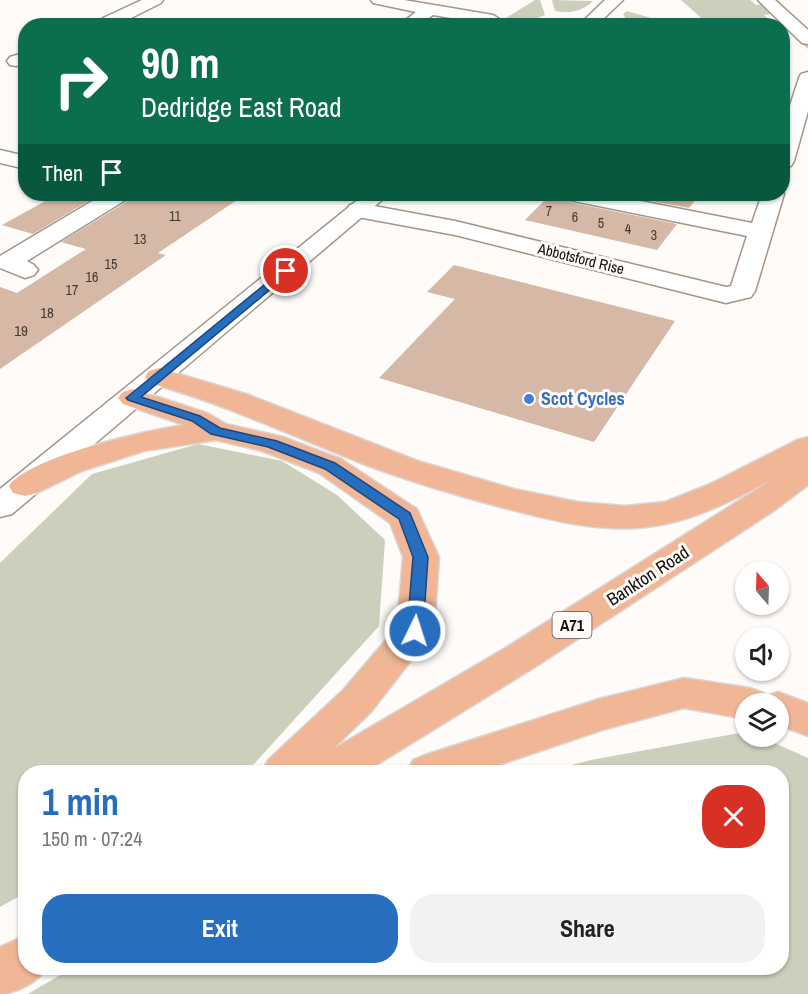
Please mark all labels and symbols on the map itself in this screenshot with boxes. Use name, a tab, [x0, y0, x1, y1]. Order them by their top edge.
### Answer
house number: 7	[546, 202, 552, 220]
house number: 11	[169, 207, 182, 225]
house number: 6	[572, 208, 578, 226]
house number: 5	[598, 214, 604, 232]
house number: 4	[625, 220, 632, 238]
house number: 3	[651, 226, 657, 244]
house number: 13	[134, 230, 146, 248]
street label: Abbotsford Rise	[535, 237, 627, 279]
pin	[260, 245, 311, 296]
house number: 15	[105, 255, 117, 273]
house number: 16	[86, 268, 98, 286]
house number: 17	[66, 281, 78, 299]
house number: 18	[40, 302, 54, 323]
house number: 19	[14, 320, 28, 341]
place label: Scot Cycles	[541, 386, 625, 411]
marker: Scot Cycles	[522, 392, 536, 406]
street label: Bankton Road	[602, 540, 694, 612]
north arrow	[735, 561, 789, 615]
position arrow	[383, 599, 447, 663]
road number: A71	[552, 612, 592, 638]

